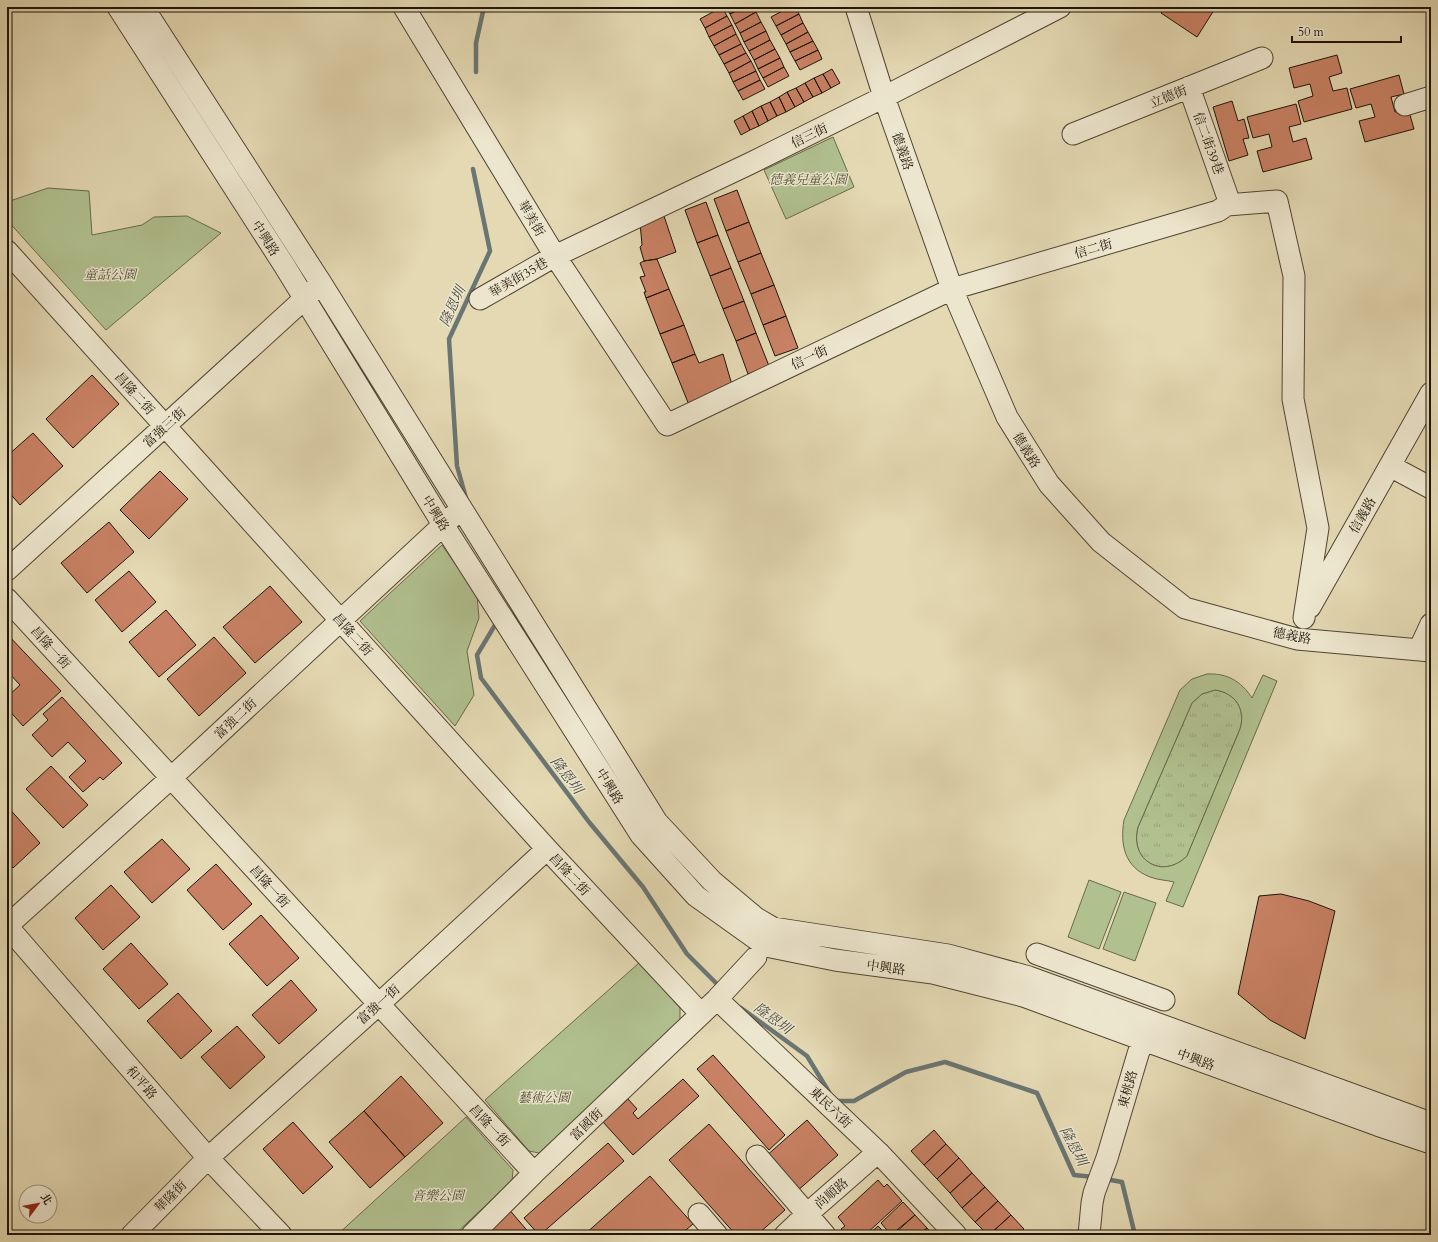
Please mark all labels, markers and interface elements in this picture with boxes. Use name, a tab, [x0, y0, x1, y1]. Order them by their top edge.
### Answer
scale bar	[1292, 18, 1401, 44]
text: 50 m	[1298, 24, 1325, 40]
street label: 立德街	[1147, 81, 1190, 113]
street label: 信二街39巷	[1188, 110, 1228, 177]
street label: 信三街	[788, 119, 831, 153]
street label: 德義路	[887, 130, 917, 173]
park label: 德義兒童公園	[769, 171, 849, 189]
street label: 華美街	[513, 197, 549, 240]
street label: 中興路	[247, 217, 283, 260]
street label: 信二街	[1072, 235, 1115, 263]
street label: 華美街35巷	[486, 254, 551, 302]
park label: 童話公園	[84, 266, 138, 284]
water label: 隆恩圳	[435, 281, 471, 329]
street label: 信一街	[788, 342, 831, 374]
street label: 昌隆二街	[110, 368, 158, 419]
street label: 富強三街	[139, 404, 190, 452]
street label: 德義路	[1008, 429, 1044, 472]
street label: 中興路	[417, 492, 453, 535]
street label: 信義路	[1345, 494, 1380, 537]
street label: 昌隆二街	[328, 609, 376, 660]
street label: 昌隆一街	[26, 622, 74, 673]
street label: 德義路	[1271, 623, 1313, 649]
street label: 富強二街	[211, 694, 261, 743]
water label: 隆恩圳	[546, 753, 588, 799]
street label: 中興路	[591, 765, 627, 808]
street label: 昌隆二街	[545, 850, 594, 900]
street label: 昌隆一街	[245, 861, 293, 912]
street label: 中興路	[865, 956, 906, 980]
street label: 富強一街	[353, 981, 404, 1029]
water label: 隆恩圳	[750, 998, 797, 1040]
street label: 中興路	[1174, 1045, 1217, 1075]
street label: 和平路	[122, 1062, 161, 1103]
street label: 東桃路	[1114, 1068, 1142, 1111]
street label: 東民六街	[805, 1083, 855, 1132]
park label: 藝術公園	[518, 1089, 572, 1107]
street label: 昌隆一街	[465, 1101, 514, 1151]
street label: 富國街	[566, 1105, 607, 1145]
water label: 隆恩圳	[1055, 1123, 1093, 1171]
street label: 尚順路	[811, 1174, 852, 1213]
street label: 華隆街	[151, 1177, 191, 1217]
north arrow	[18, 1184, 58, 1224]
park label: 音樂公園	[412, 1187, 466, 1205]
text: 北	[37, 1190, 55, 1208]

